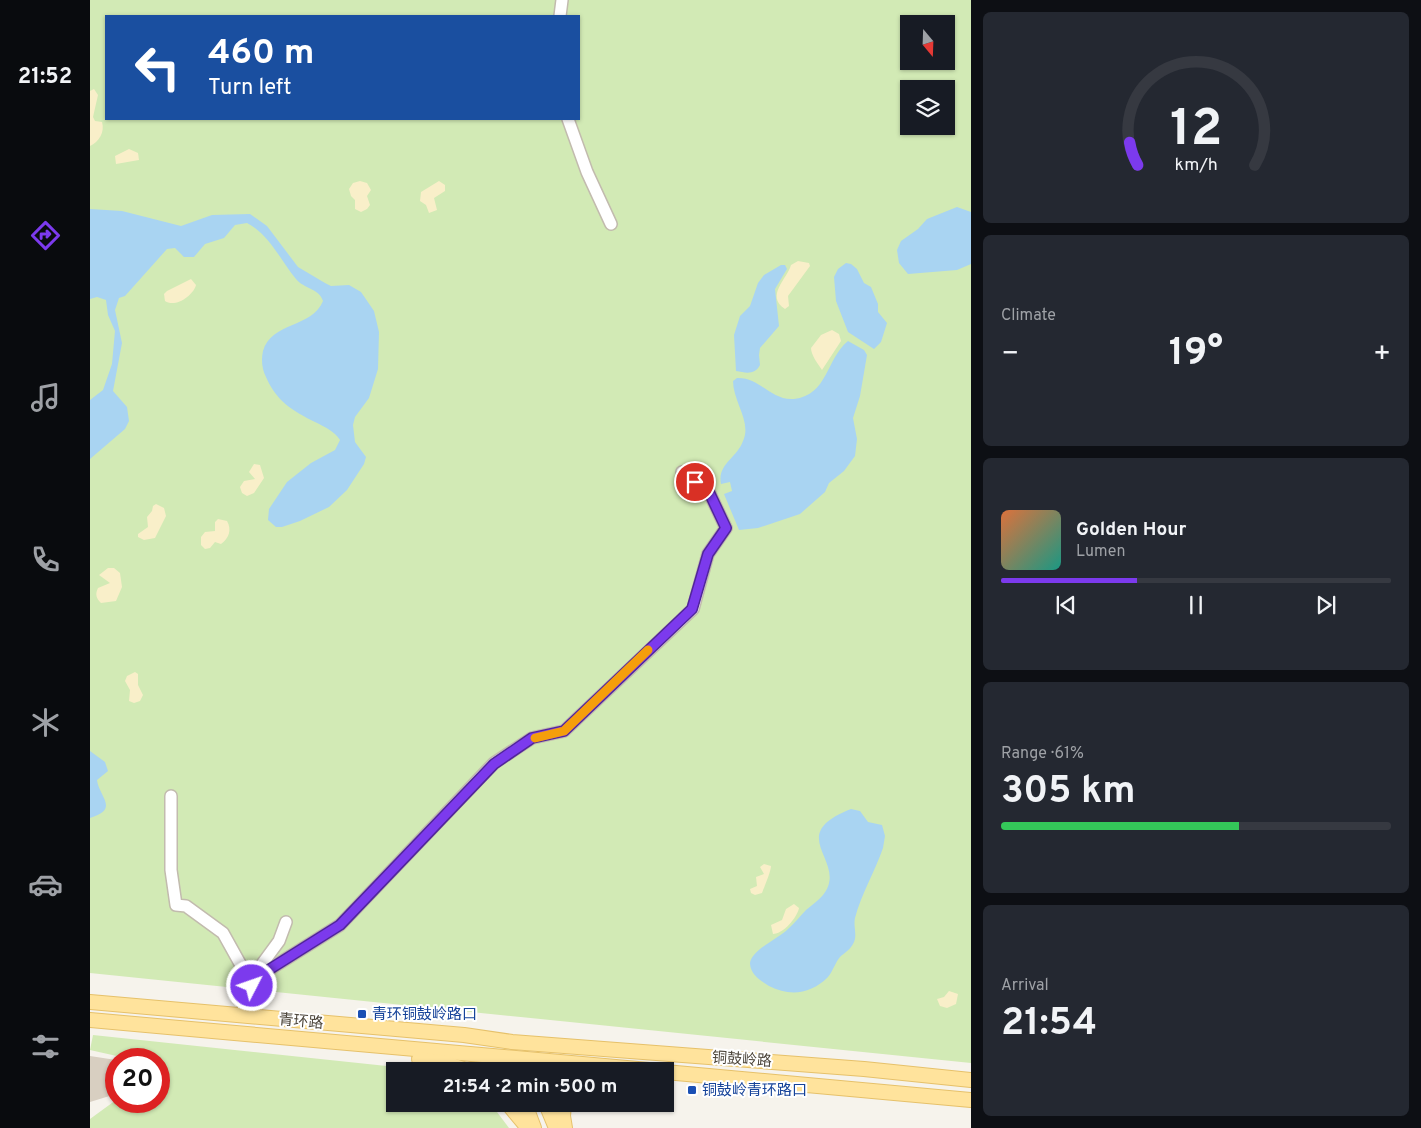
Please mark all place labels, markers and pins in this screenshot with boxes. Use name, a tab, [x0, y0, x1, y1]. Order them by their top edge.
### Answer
pin	[674, 461, 716, 503]
place label: 青环铜鼓岭路口	[372, 1005, 477, 1025]
marker: 青环铜鼓岭路口	[356, 1008, 368, 1020]
place label: 铜鼓岭青环路口	[702, 1081, 807, 1101]
marker: 铜鼓岭青环路口	[686, 1084, 698, 1096]

